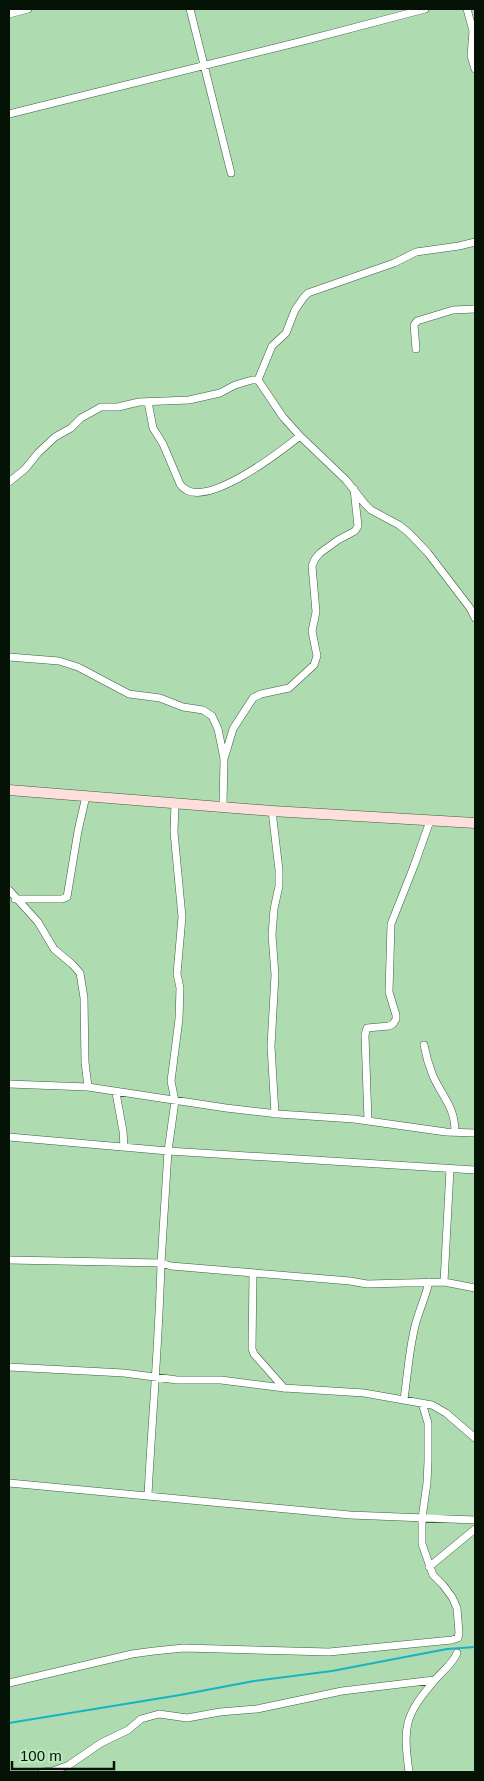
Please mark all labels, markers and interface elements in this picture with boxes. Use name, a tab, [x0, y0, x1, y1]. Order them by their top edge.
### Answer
scale bar	[12, 1738, 115, 1770]
text: 100 m	[20, 1747, 62, 1764]

